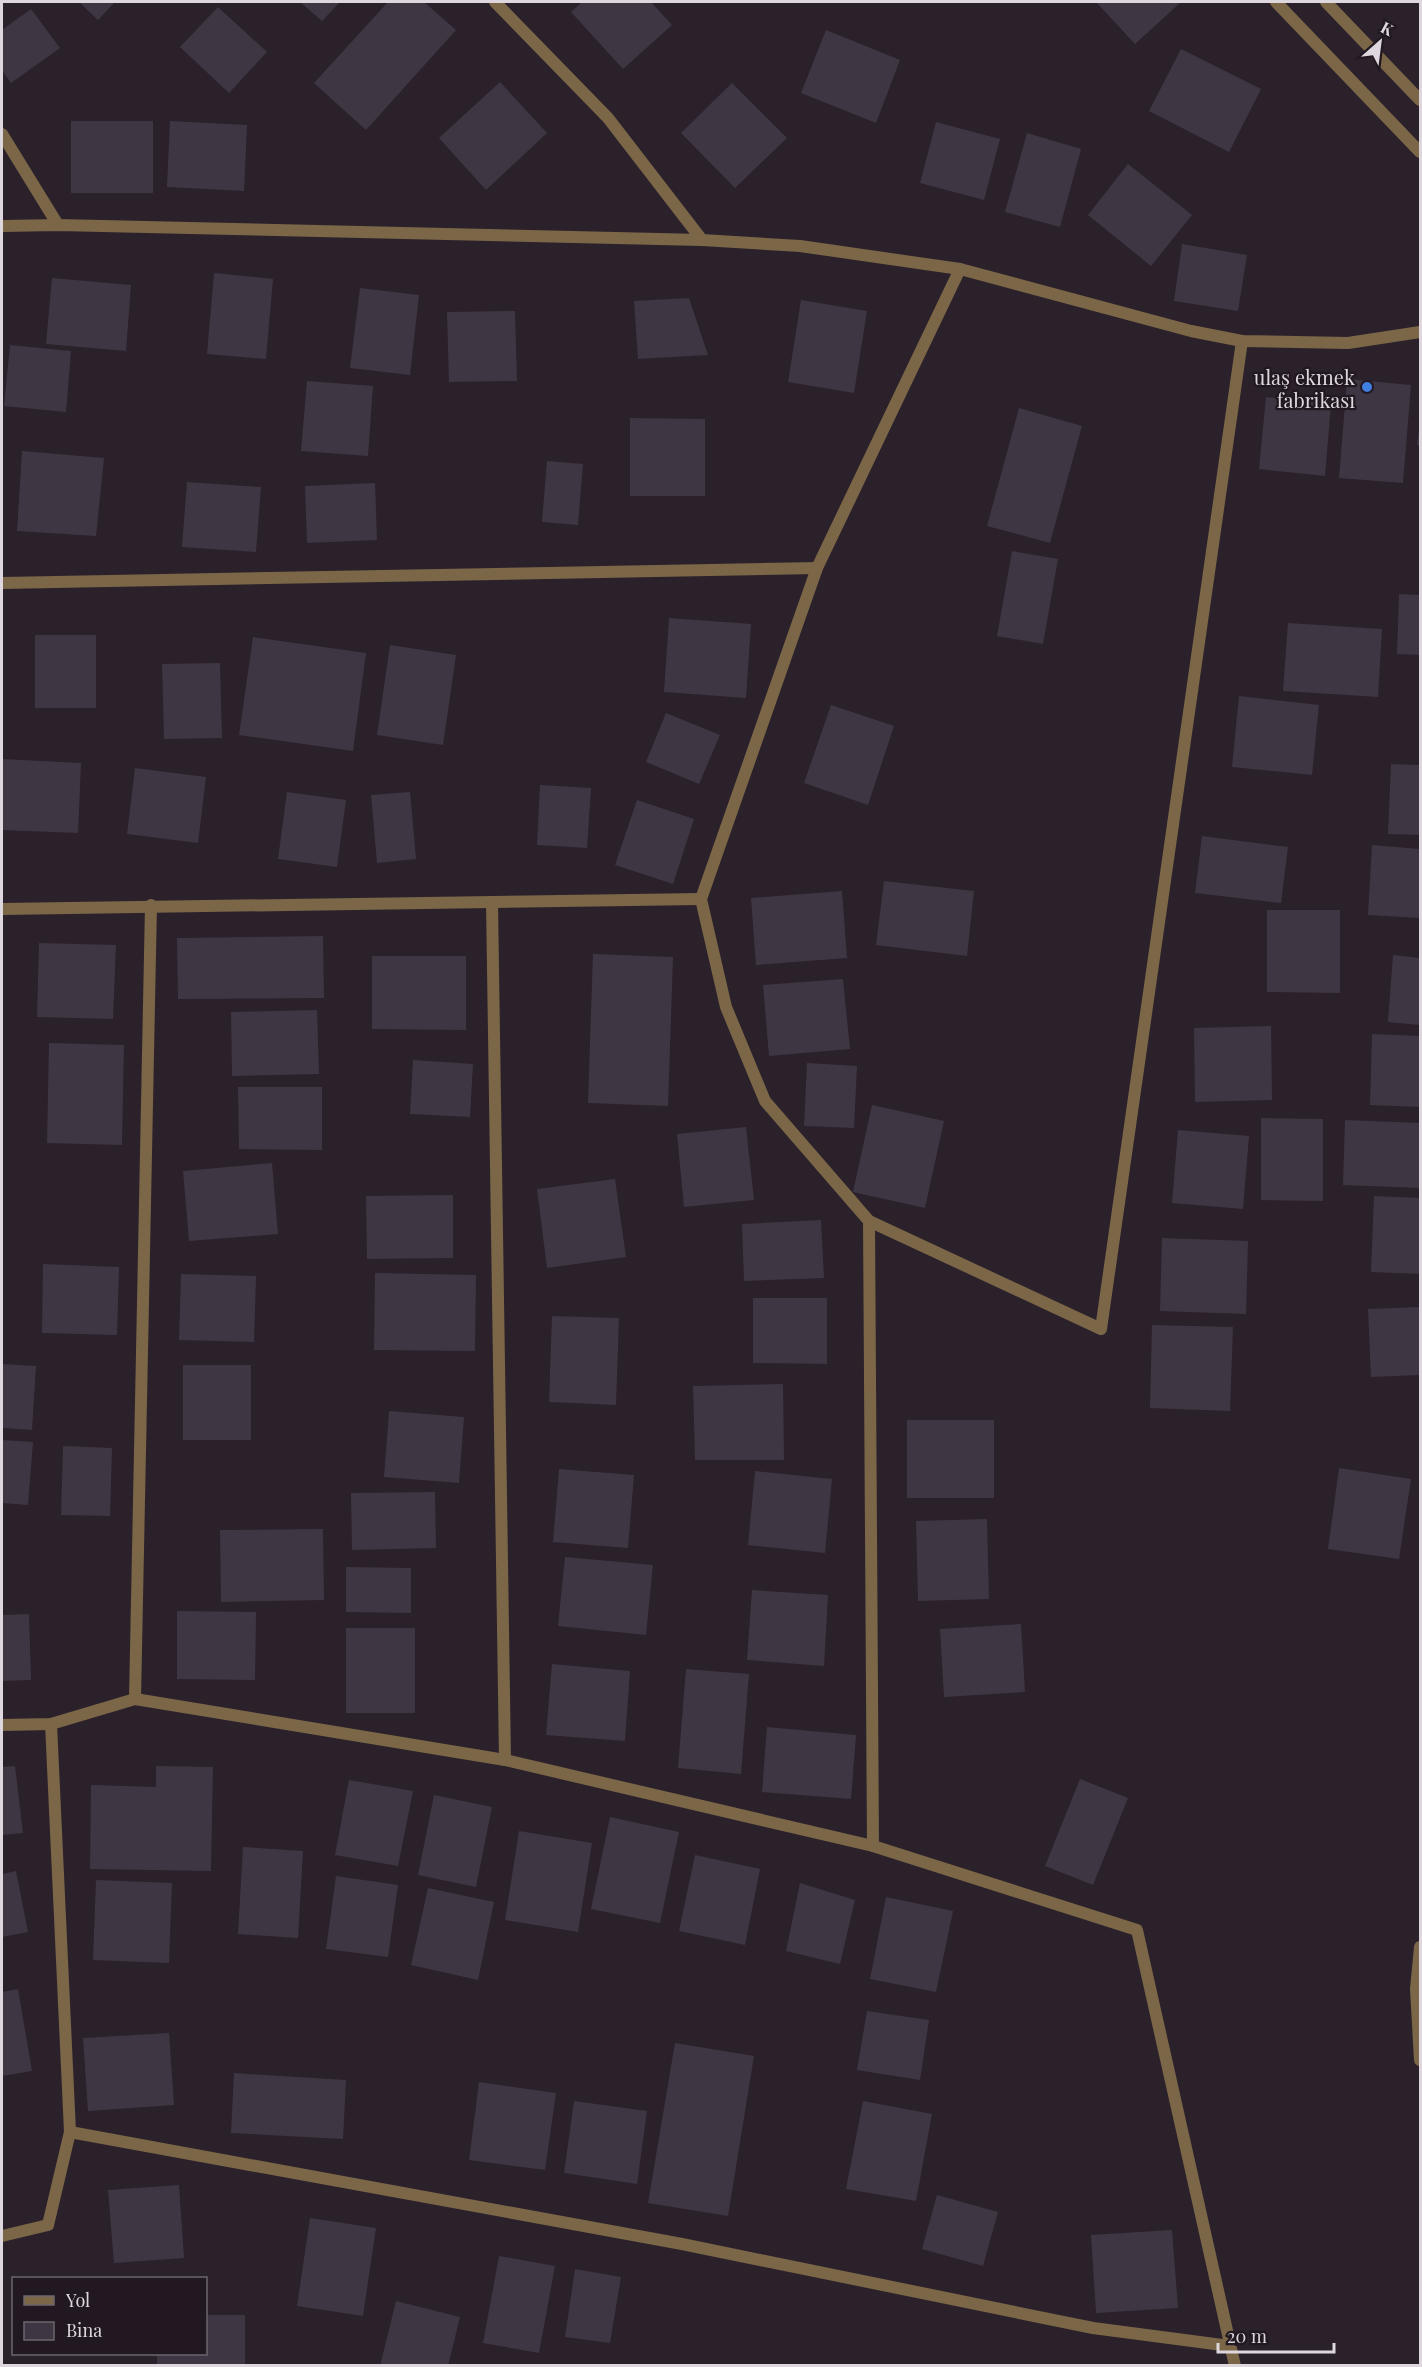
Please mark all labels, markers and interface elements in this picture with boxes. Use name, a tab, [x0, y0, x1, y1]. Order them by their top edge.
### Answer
north arrow	[1350, 12, 1410, 72]
text: K	[1377, 16, 1398, 41]
place label: ulaş ekmek fabrikası	[1254, 363, 1355, 413]
marker: ulaş ekmek fabrikası	[1360, 380, 1374, 394]
legend	[12, 2277, 207, 2355]
text: Yol	[65, 2288, 90, 2312]
scale bar	[1218, 2316, 1334, 2354]
text: Bina	[66, 2318, 102, 2342]
text: 20 m	[1227, 2324, 1267, 2348]

